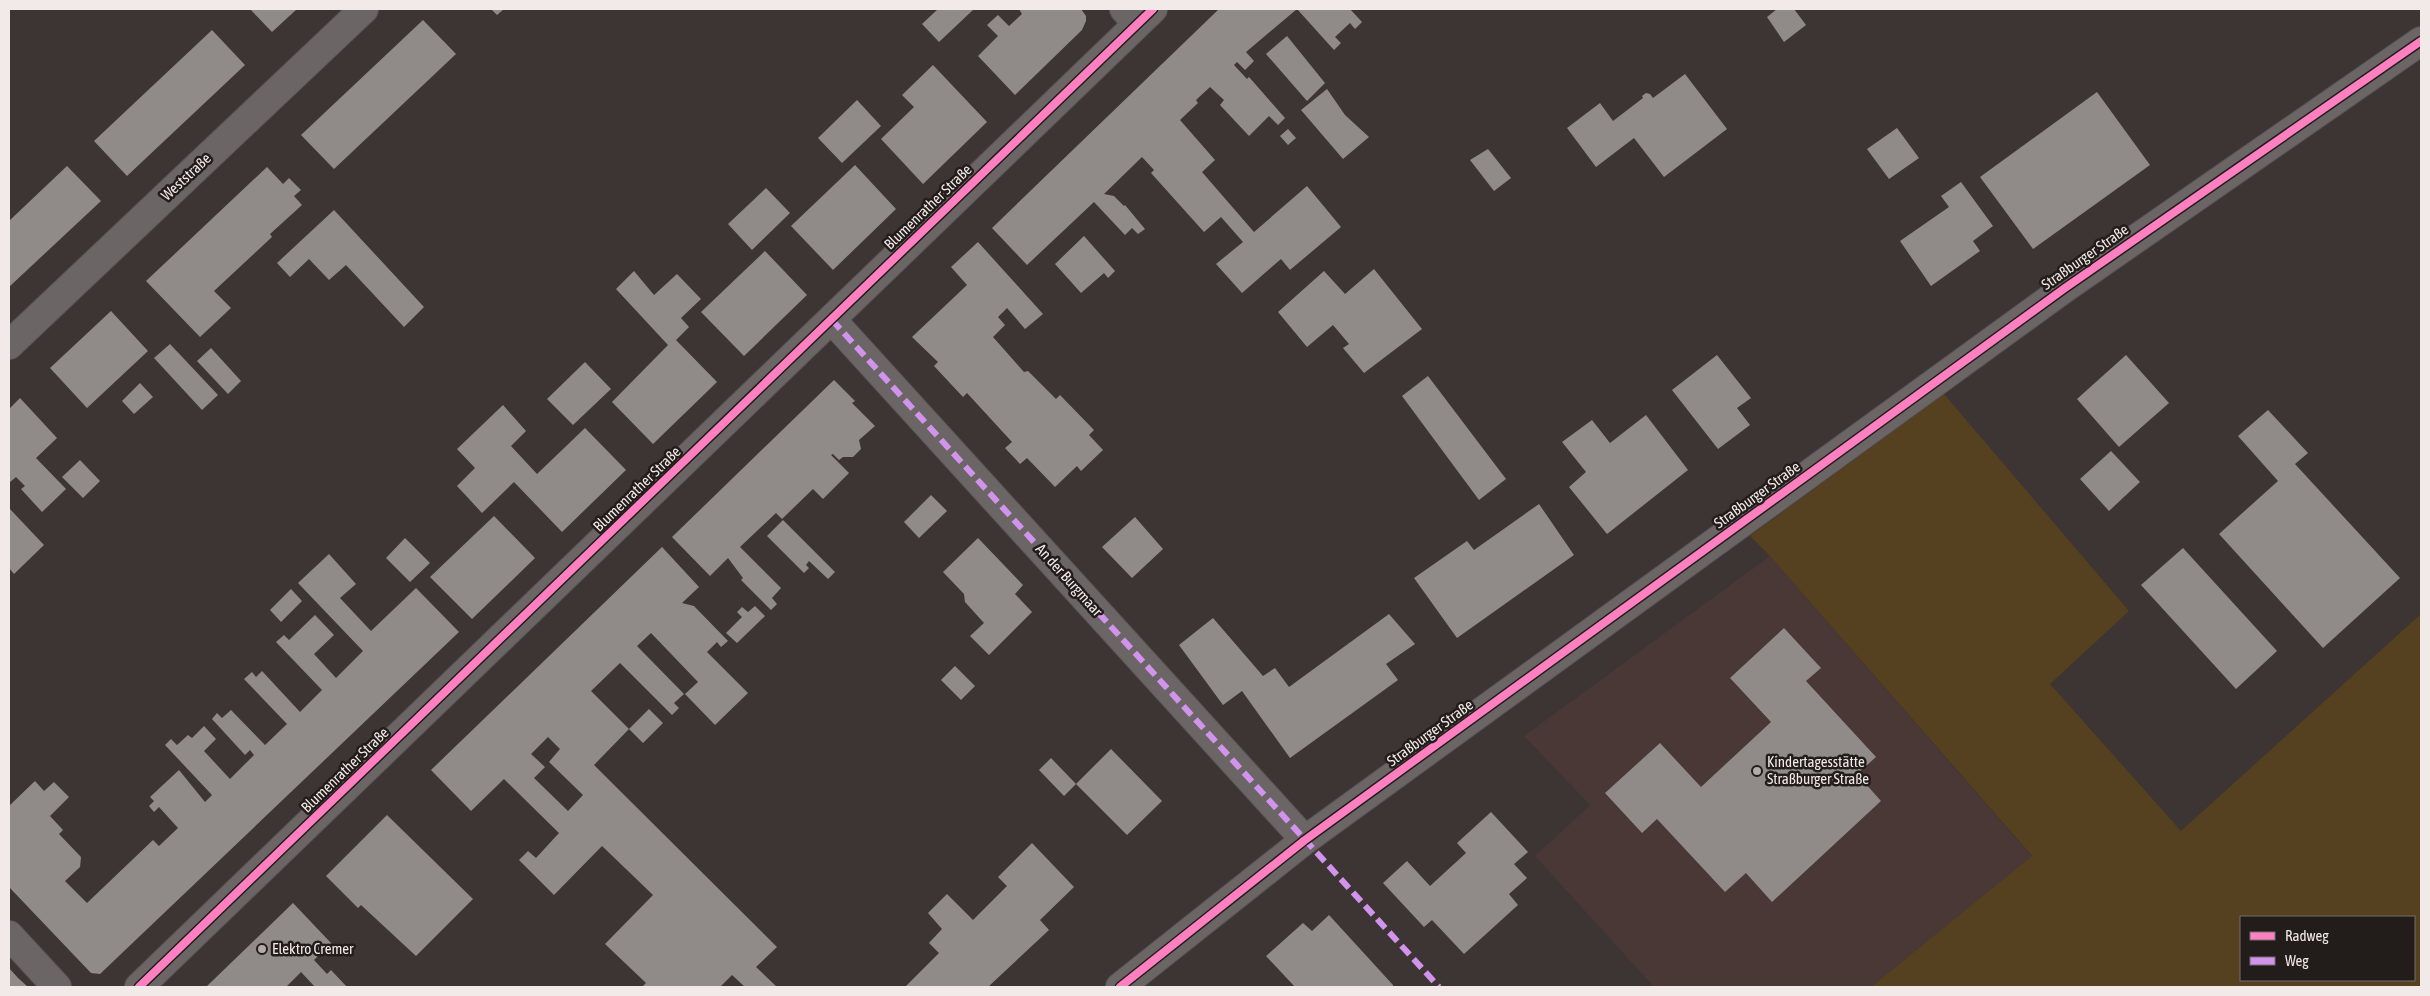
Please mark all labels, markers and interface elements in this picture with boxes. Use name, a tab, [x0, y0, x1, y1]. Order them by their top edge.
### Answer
street label: Weststraße	[157, 149, 214, 204]
street label: Blumenrather Straße	[880, 161, 975, 253]
street label: Straßburger Straße	[2038, 220, 2132, 293]
street label: Blumenrather Straße	[589, 443, 684, 535]
street label: Straßburger Straße	[1710, 458, 1803, 531]
street label: An der Burgmaar	[1033, 540, 1107, 620]
street label: Straßburger Straße	[1383, 696, 1476, 769]
street label: Blumenrather Straße	[297, 724, 392, 816]
place label: Kindertagesstätte Straßburger Straße	[1767, 753, 1869, 787]
marker: Kindertagesstätte Straßburger Straße	[1751, 765, 1763, 777]
legend	[2240, 916, 2415, 981]
text: Radweg	[2285, 927, 2329, 944]
place label: Elektro Cremer	[272, 940, 354, 957]
marker: Elektro Cremer	[256, 943, 268, 955]
text: Weg	[2285, 952, 2309, 969]

